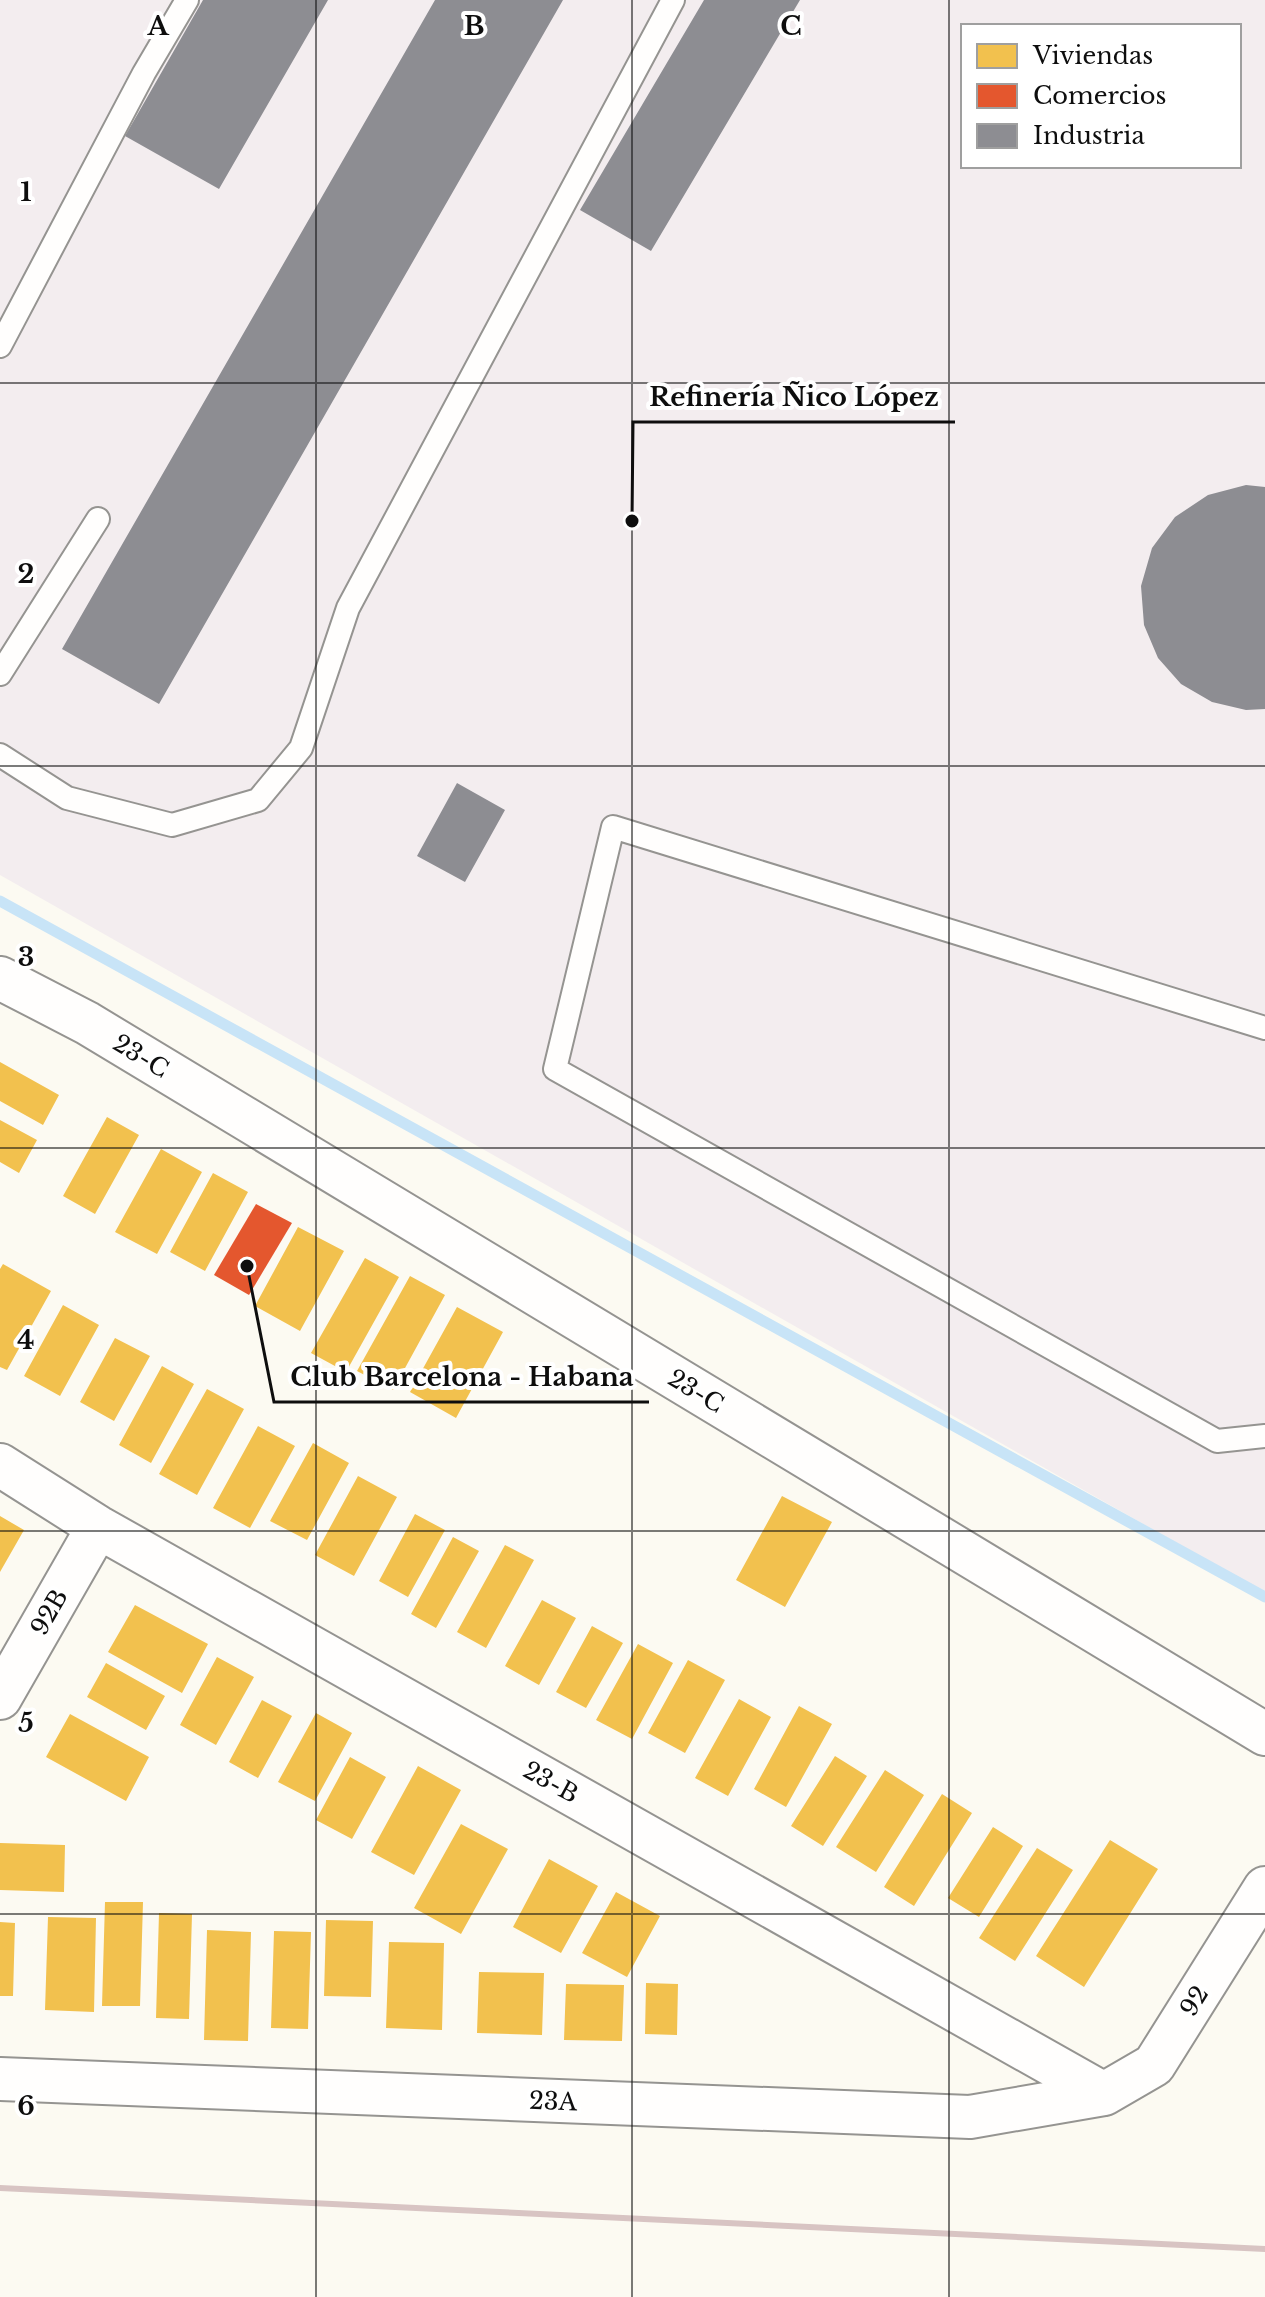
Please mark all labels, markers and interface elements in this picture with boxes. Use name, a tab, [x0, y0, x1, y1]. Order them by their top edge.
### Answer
text: A	[146, 10, 169, 42]
text: B	[464, 10, 484, 42]
text: C	[780, 10, 802, 42]
legend	[961, 24, 1241, 168]
text: Viviendas	[1032, 41, 1153, 70]
text: Comercios	[1033, 81, 1166, 110]
text: Industria	[1033, 121, 1145, 150]
text: 1	[20, 176, 32, 208]
callout: Refinería Ñico López	[633, 372, 955, 422]
text: Refinería Ñico López	[649, 381, 939, 413]
text: 2	[18, 558, 34, 590]
text: 3	[18, 941, 34, 973]
street label: 23-C	[108, 1028, 174, 1084]
text: 4	[17, 1324, 35, 1356]
callout: Club Barcelona - Habana	[274, 1352, 649, 1402]
text: Club Barcelona - Habana	[290, 1361, 634, 1393]
street label: 23-C	[663, 1363, 729, 1419]
street label: 92B	[24, 1584, 74, 1640]
text: 5	[18, 1707, 34, 1739]
street label: 23-B	[518, 1755, 584, 1809]
street label: 92	[1174, 1981, 1214, 2021]
street label: 23A	[528, 2086, 578, 2116]
text: 6	[17, 2090, 35, 2122]

